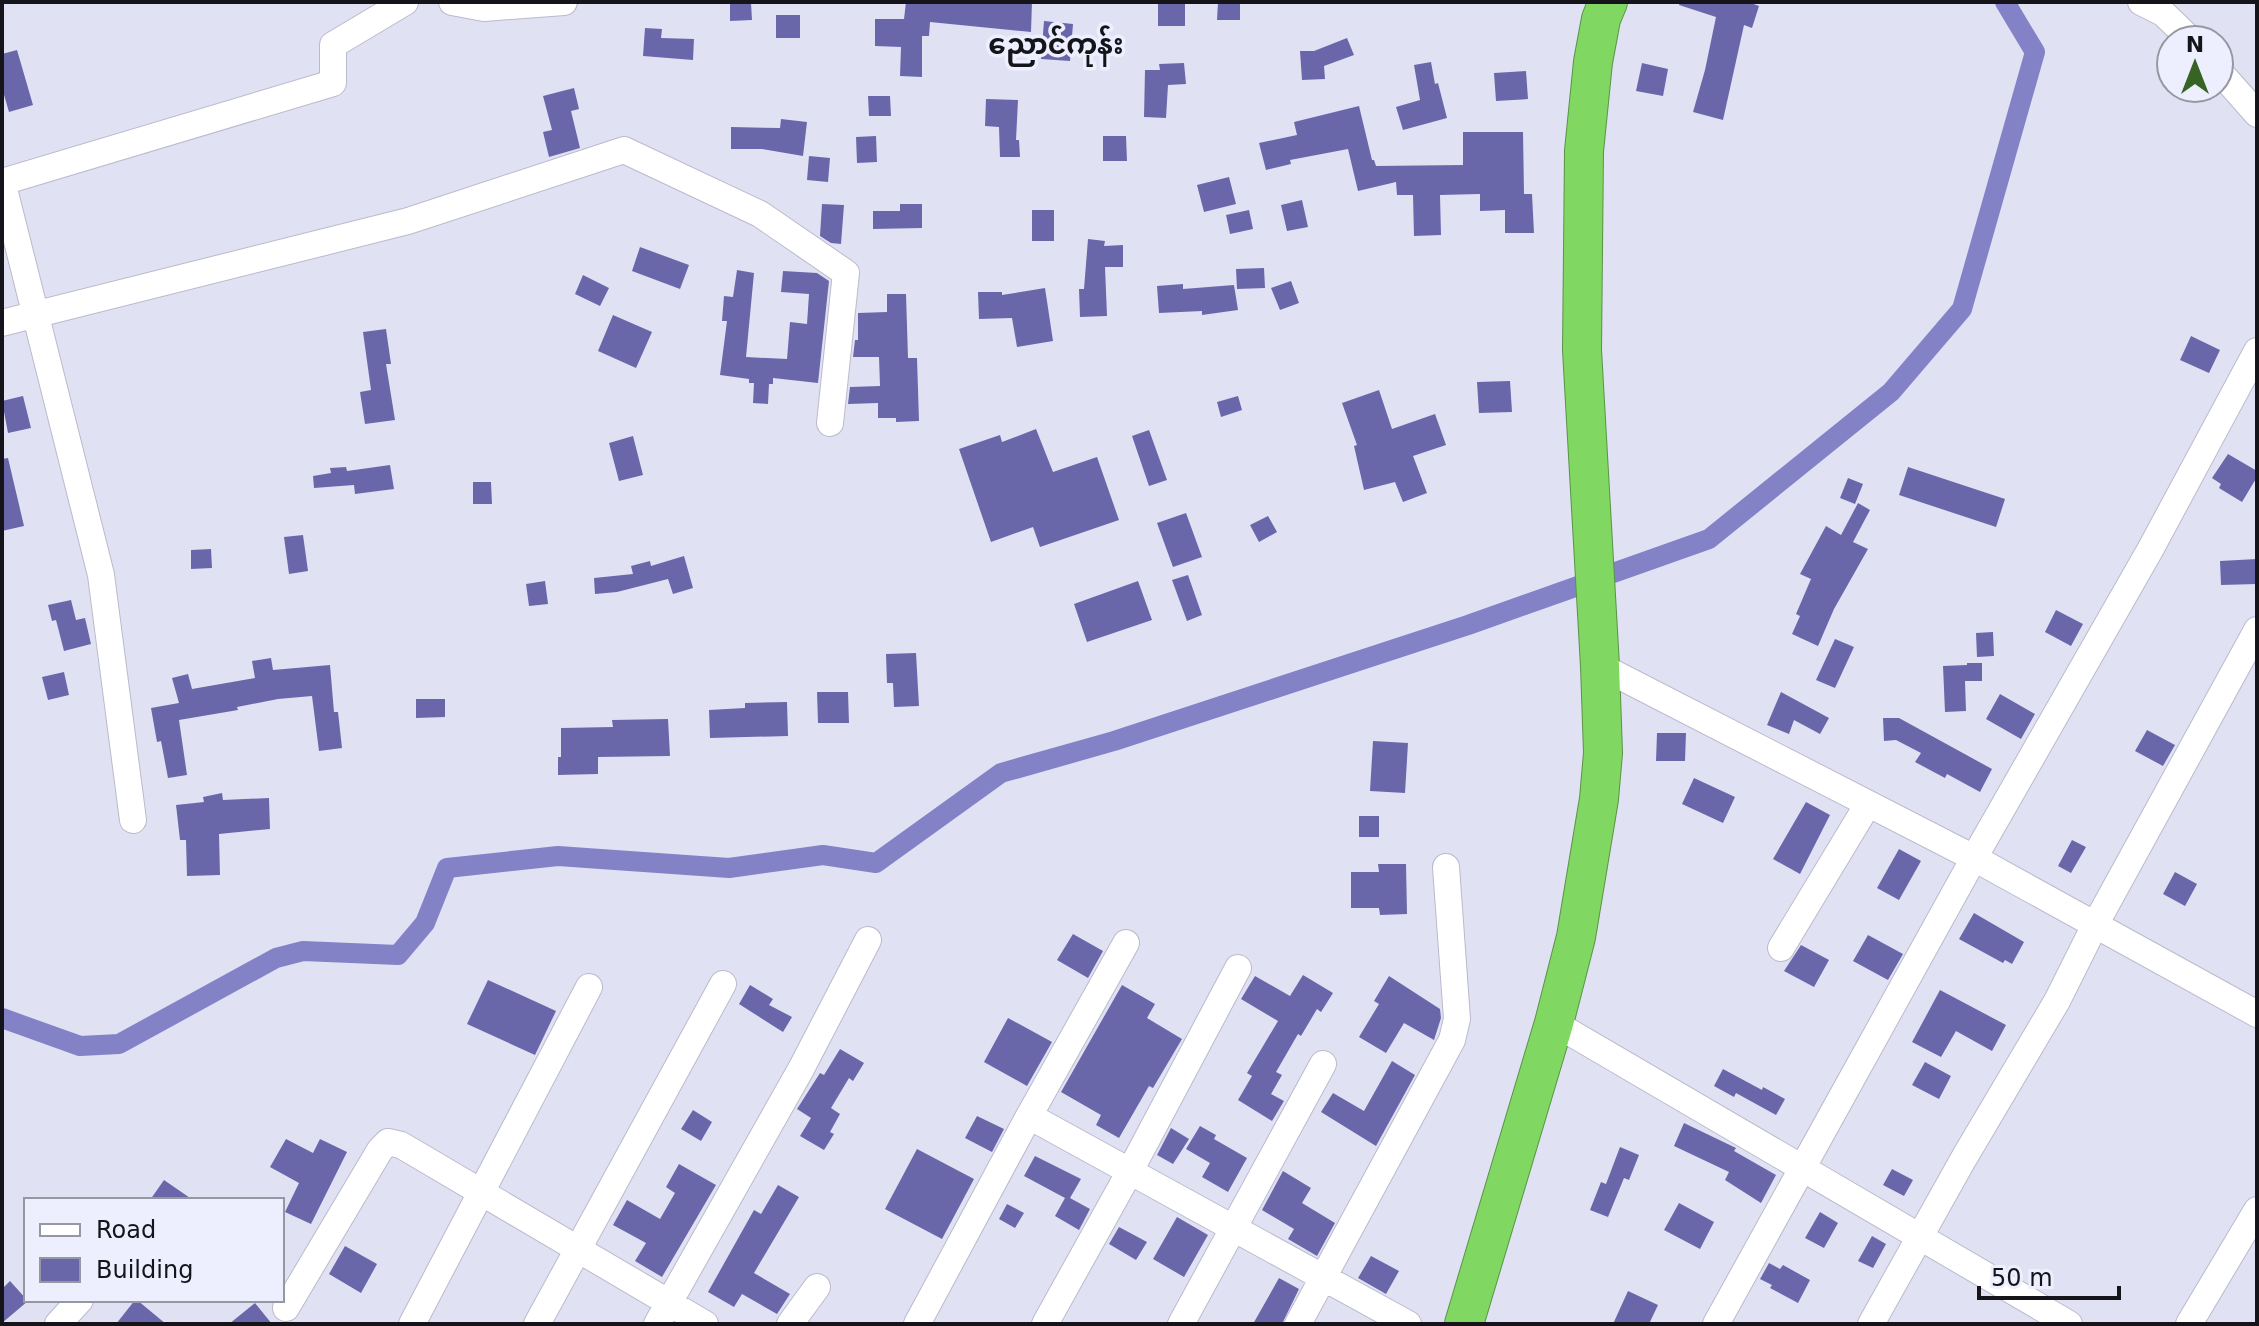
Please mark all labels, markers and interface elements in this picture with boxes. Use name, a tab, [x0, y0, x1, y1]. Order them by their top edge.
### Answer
north arrow	[2155, 24, 2235, 104]
district label: ညောင်ကုန်း	[988, 25, 1124, 67]
text: N	[2186, 32, 2204, 57]
legend	[24, 1198, 284, 1302]
text: Road	[96, 1216, 156, 1244]
scale bar	[1979, 1250, 2119, 1300]
text: Building	[96, 1256, 193, 1284]
text: 50 m	[1991, 1264, 2053, 1292]

